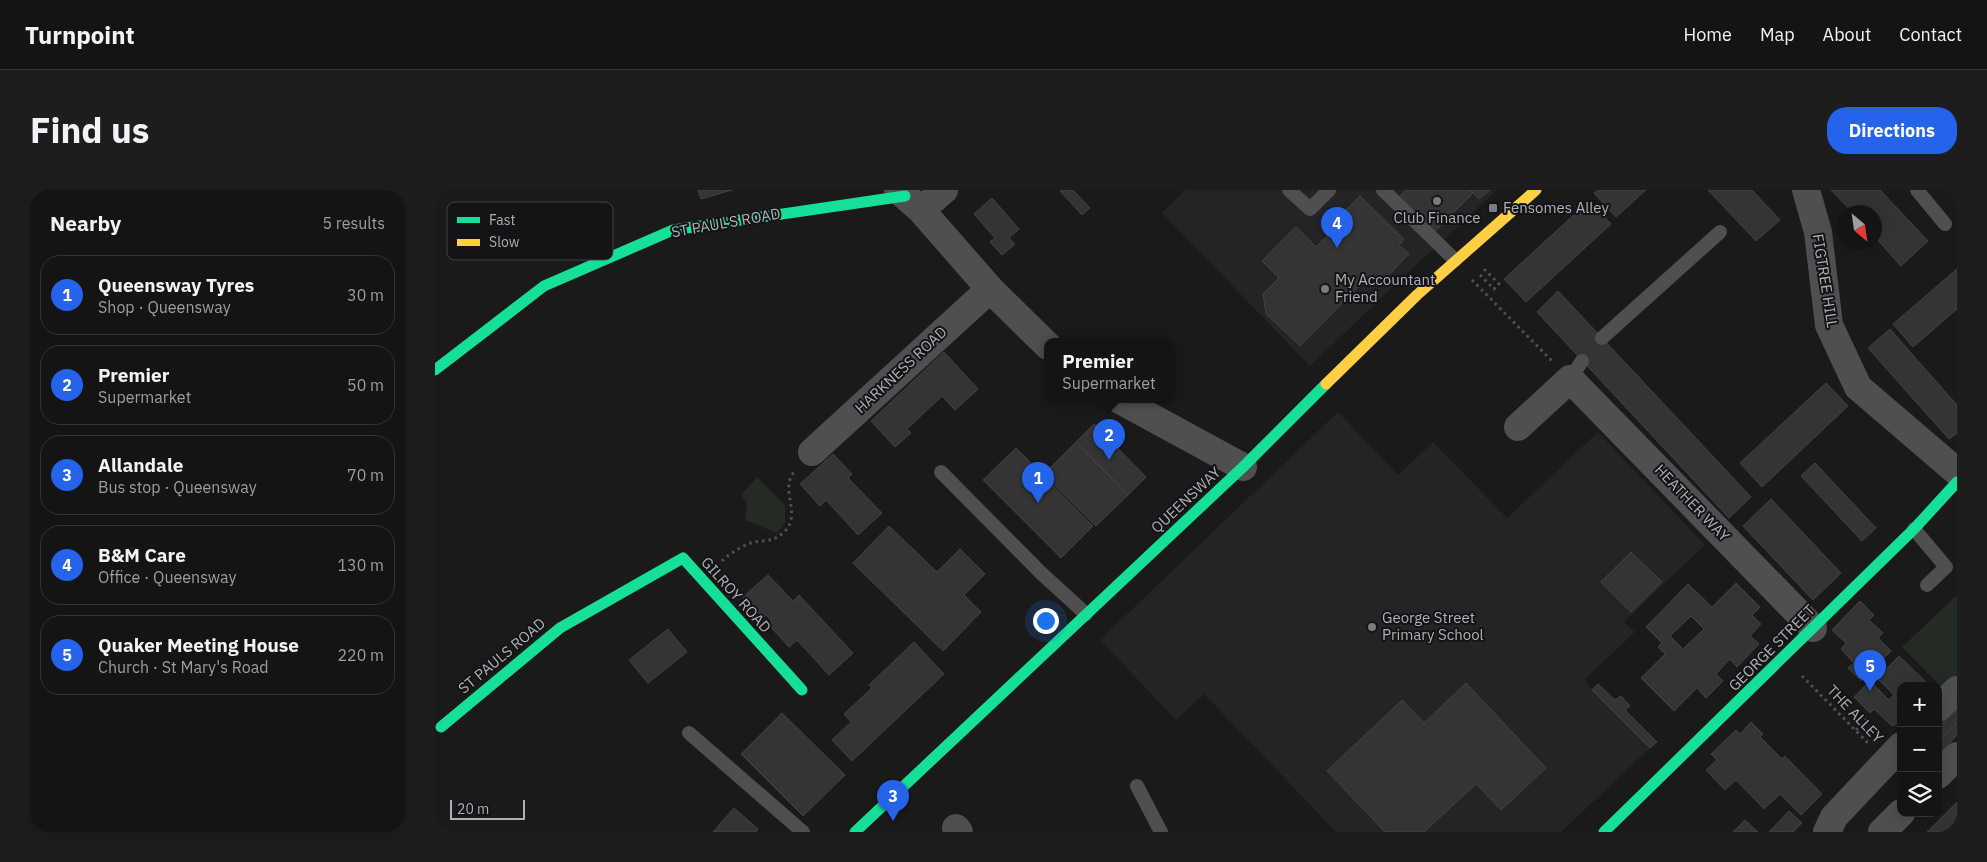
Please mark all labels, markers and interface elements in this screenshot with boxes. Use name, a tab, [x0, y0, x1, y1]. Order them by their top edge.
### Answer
text: Turnpoint	[25, 19, 135, 51]
text: Home	[1684, 23, 1732, 46]
text: Map	[1760, 23, 1795, 46]
text: About	[1823, 23, 1871, 46]
text: Contact	[1899, 23, 1962, 46]
text: Find us	[30, 107, 149, 153]
button: Directions	[1827, 107, 1957, 154]
marker: Club Finance	[1431, 195, 1443, 207]
place label: Fensomes Alley	[1503, 198, 1610, 217]
legend	[447, 202, 613, 260]
marker: Fensomes Alley	[1487, 202, 1499, 214]
street label: ST PAUL'S ROAD	[670, 204, 782, 241]
north arrow	[1837, 205, 1882, 250]
pin: 4	[1321, 207, 1353, 248]
place label: Club Finance	[1393, 208, 1481, 227]
text: Nearby	[50, 209, 121, 237]
text: Fast	[489, 211, 515, 229]
text: 5 results	[322, 213, 385, 233]
street label: FIGTREE HILL	[1809, 232, 1842, 330]
text: Slow	[489, 233, 520, 251]
place label: My Accountant Friend	[1335, 270, 1435, 306]
text: Queensway Tyres	[98, 273, 254, 297]
marker: My Accountant Friend	[1319, 283, 1331, 295]
text: 1	[62, 285, 72, 305]
text: 30 m	[347, 285, 384, 305]
text: Shop · Queensway	[98, 297, 231, 317]
street label: HARKNESS ROAD	[851, 322, 951, 417]
popup	[1044, 338, 1174, 403]
text: Premier	[1062, 349, 1134, 373]
text: Premier	[98, 363, 169, 387]
text: Supermarket	[1062, 373, 1156, 393]
text: 2	[62, 375, 72, 395]
text: 50 m	[347, 375, 384, 395]
text: Supermarket	[98, 387, 191, 407]
pin: 2	[1093, 419, 1125, 460]
text: Allandale	[98, 453, 183, 477]
street label: HEATHER WAY	[1651, 460, 1734, 545]
pin: 1	[1022, 462, 1054, 503]
street label: QUEENSWAY	[1147, 462, 1225, 537]
text: 3	[62, 465, 72, 485]
text: 70 m	[347, 465, 384, 485]
text: Bus stop · Queensway	[98, 477, 257, 497]
text: B&M Care	[98, 543, 186, 567]
street label: GILROY ROAD	[697, 553, 775, 637]
text: 4	[62, 555, 72, 575]
text: 130 m	[337, 555, 384, 575]
text: Office · Queensway	[98, 567, 236, 587]
street label: GEORGE STREET	[1724, 600, 1819, 695]
your location	[1033, 608, 1059, 634]
place label: George Street Primary School	[1382, 608, 1484, 644]
street label: ST PAULS ROAD	[454, 614, 549, 698]
marker: George Street Primary School	[1366, 621, 1378, 633]
text: Quaker Meeting House	[98, 633, 299, 657]
text: 5	[62, 645, 72, 665]
text: 220 m	[337, 645, 384, 665]
pin: 5	[1854, 650, 1886, 691]
text: Church · St Mary's Road	[98, 657, 269, 677]
street label: THE ALLEY	[1823, 681, 1888, 747]
map controls	[1897, 682, 1942, 817]
button: +	[1897, 682, 1942, 727]
button: −	[1897, 727, 1942, 772]
button: layers	[1897, 772, 1942, 817]
pin: 3	[877, 780, 909, 821]
scale bar	[450, 797, 525, 820]
text: 20 m	[457, 800, 489, 818]

